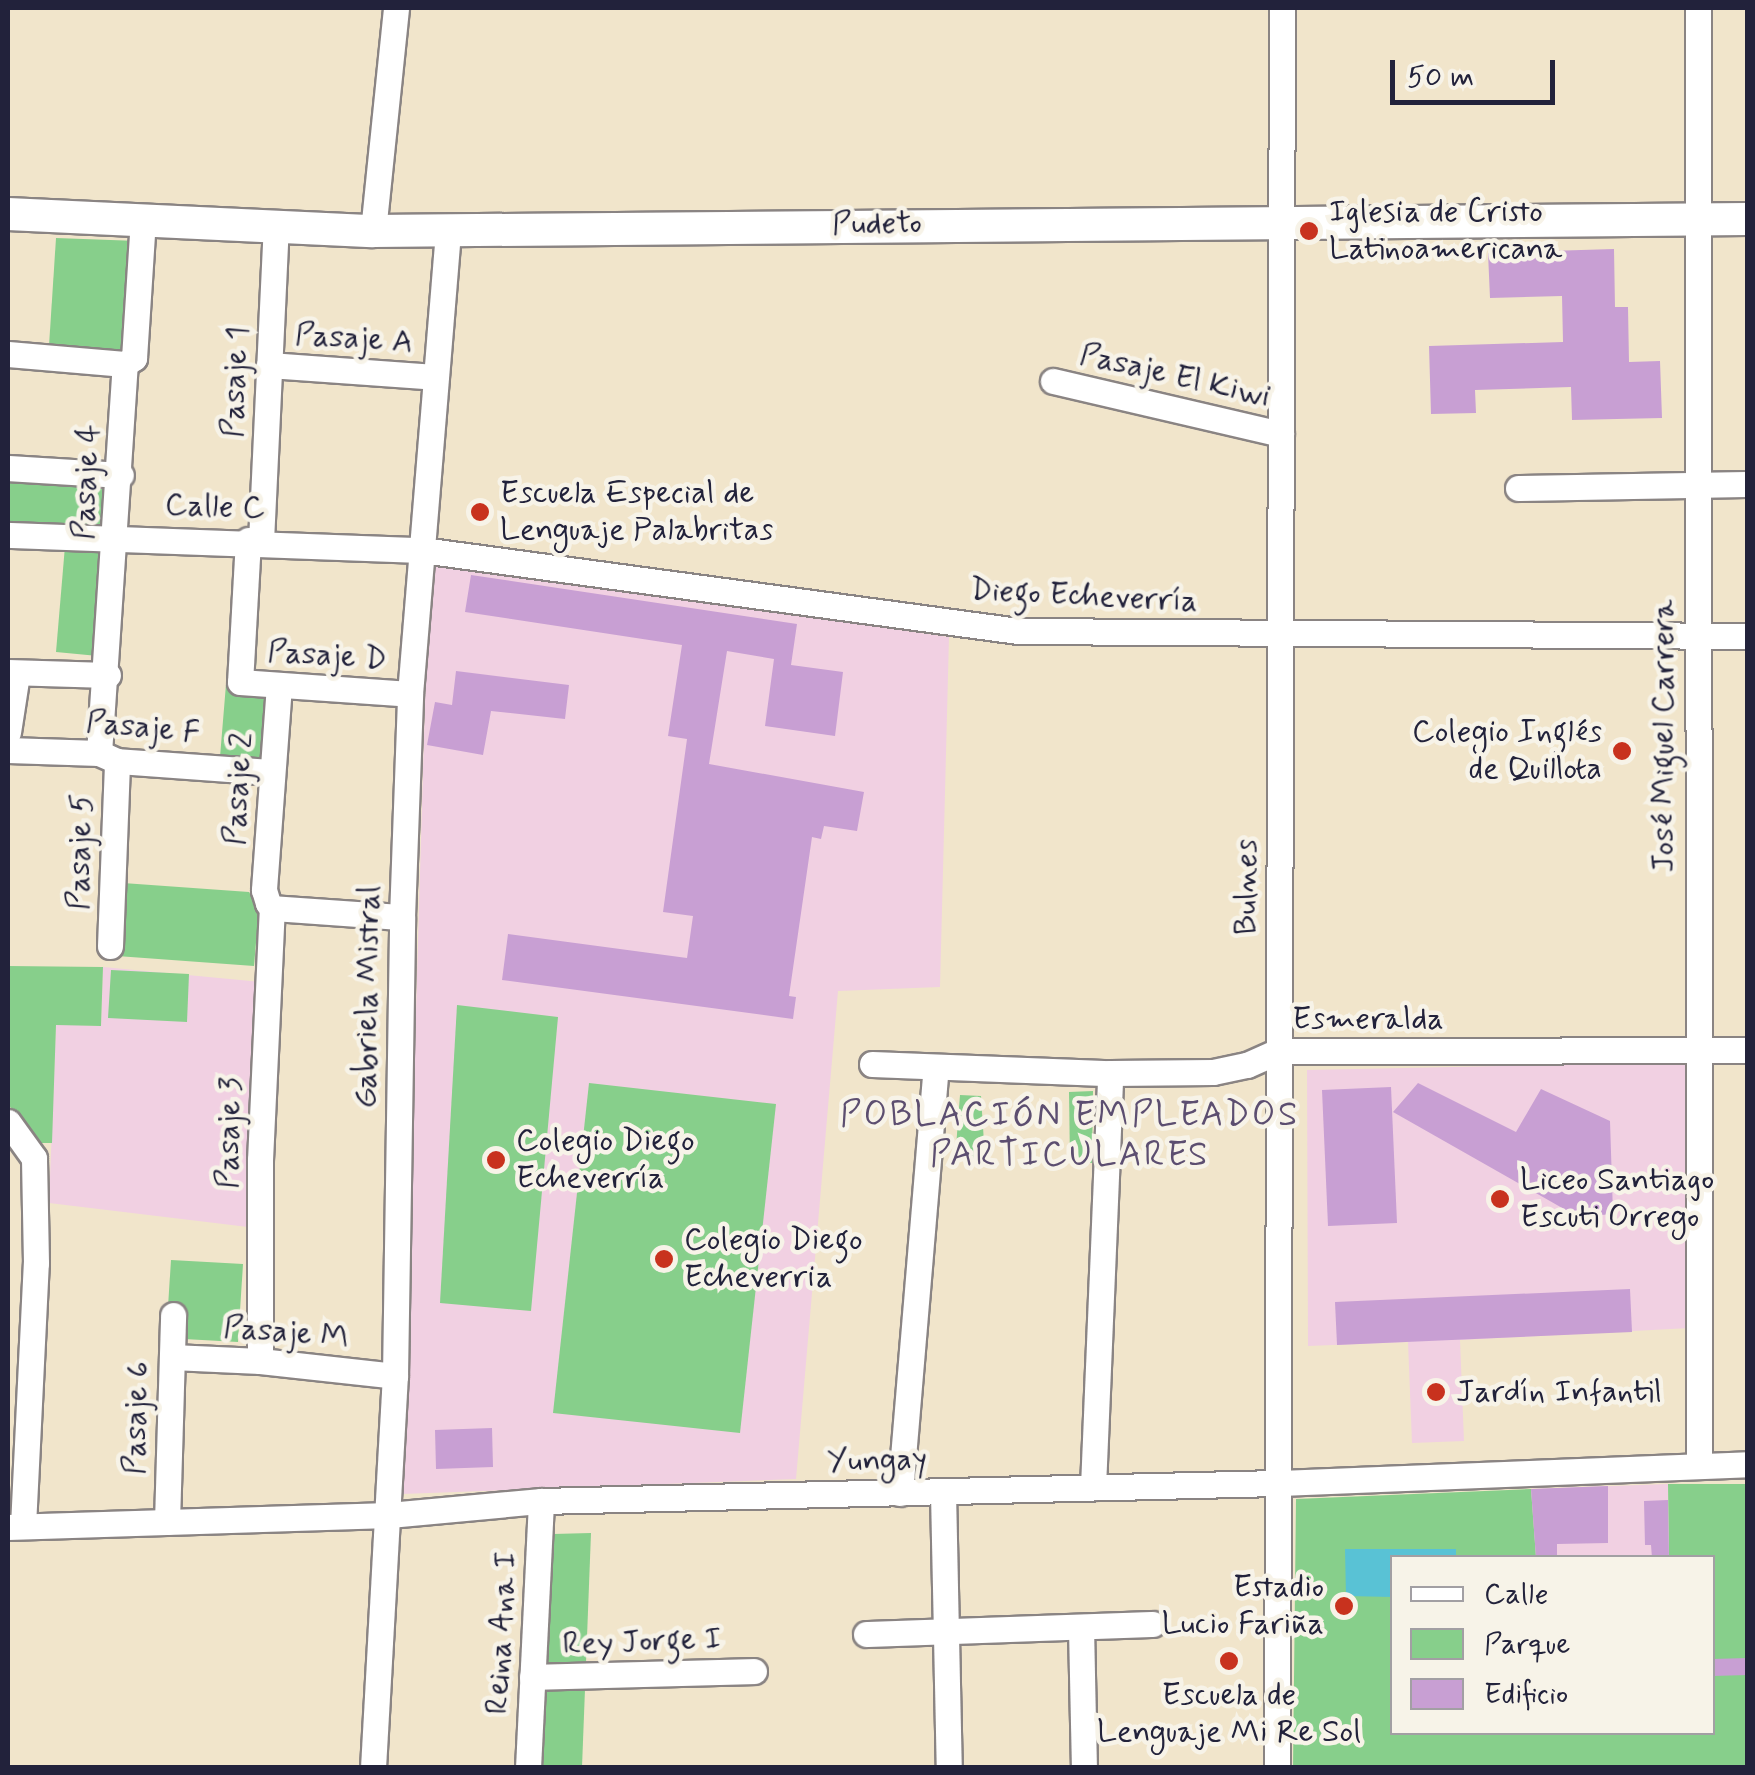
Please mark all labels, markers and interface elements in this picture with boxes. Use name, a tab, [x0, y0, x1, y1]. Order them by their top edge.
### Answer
scale bar	[1395, 40, 1560, 102]
text: 50 m	[1407, 58, 1474, 97]
place label: Iglesia de Cristo Latinoamericana	[1329, 194, 1562, 269]
street label: Pudeto	[832, 204, 922, 244]
marker: Iglesia de Cristo Latinoamericana	[1298, 220, 1320, 242]
street label: Pasaje A	[294, 316, 414, 362]
street label: Pasaje 1	[214, 325, 258, 439]
street label: Pasaje El Kiwi	[1078, 336, 1272, 416]
street label: Pasaje 4	[65, 423, 109, 541]
place label: Escuela Especial de Lenguaje Palabritas	[500, 475, 769, 550]
street label: Calle C	[164, 486, 266, 528]
marker: Escuela Especial de Lenguaje Palabritas	[469, 501, 491, 523]
street label: Diego Echeverría	[969, 571, 1199, 621]
street label: José Miguel Carrera	[1645, 600, 1683, 872]
street label: Pasaje D	[266, 633, 388, 679]
street label: Pasaje F	[84, 703, 202, 753]
place label: Colegio Inglés de Quillota	[1414, 714, 1602, 789]
street label: Pasaje 2	[216, 731, 262, 847]
marker: Colegio Inglés de Quillota	[1611, 740, 1633, 762]
street label: Pasaje 5	[60, 793, 102, 911]
street label: Bulnes	[1228, 839, 1266, 935]
street label: Gabriela Mistral	[347, 886, 389, 1108]
street label: Esmeralda	[1292, 1000, 1444, 1038]
street label: Pasaje 3	[209, 1077, 251, 1189]
district label: POBLACIÓN EMPLEADOS PARTICULARES	[844, 1094, 1296, 1176]
place label: Colegio Diego Echeverría	[516, 1123, 692, 1198]
marker: Colegio Diego Echeverría	[485, 1149, 507, 1171]
place label: Liceo Santiago Escuti Orrego	[1520, 1162, 1714, 1237]
marker: Liceo Santiago Escuti Orrego	[1489, 1188, 1511, 1210]
place label: Colegio Diego Echeverria	[684, 1222, 860, 1297]
marker: Colegio Diego Echeverria	[653, 1248, 675, 1270]
street label: Pasaje M	[222, 1308, 350, 1358]
street label: Pasaje 6	[116, 1361, 158, 1475]
place label: Jardín Infantil	[1456, 1373, 1670, 1411]
marker: Jardín Infantil	[1425, 1381, 1447, 1403]
street label: Yungay	[827, 1441, 927, 1481]
street label: Reina Ana I	[479, 1552, 525, 1714]
legend	[1390, 1555, 1715, 1735]
place label: Estadio Lucio Fariña	[1162, 1569, 1324, 1644]
text: Calle	[1484, 1575, 1549, 1614]
marker: Estadio Lucio Fariña	[1333, 1595, 1355, 1617]
street label: Rey Jorge I	[562, 1620, 722, 1664]
text: Parque	[1484, 1625, 1570, 1664]
marker: Escuela de Lenguaje Mi Re Sol	[1218, 1650, 1240, 1672]
text: Edificio	[1484, 1675, 1568, 1714]
place label: Escuela de Lenguaje Mi Re Sol	[1099, 1677, 1359, 1752]

